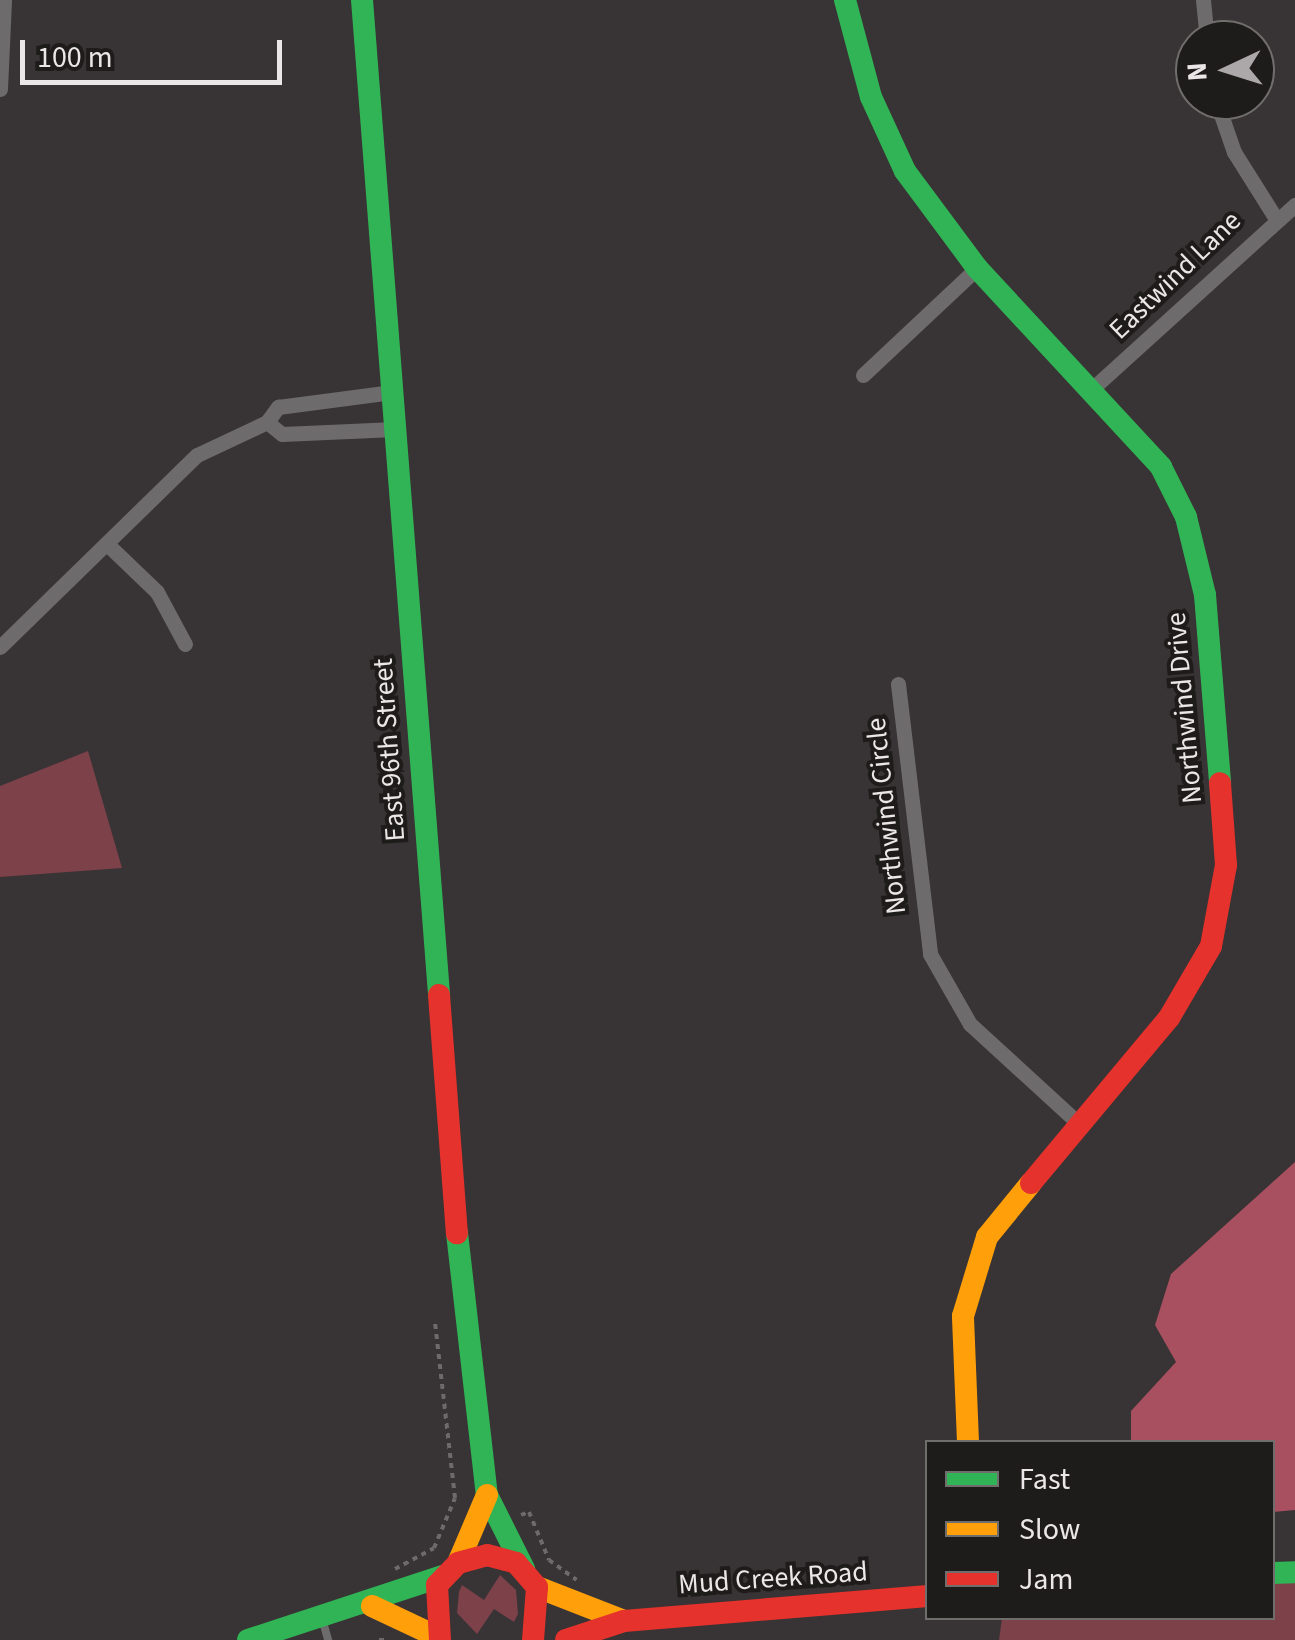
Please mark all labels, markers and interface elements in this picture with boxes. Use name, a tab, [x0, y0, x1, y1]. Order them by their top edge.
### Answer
scale bar	[25, 20, 288, 82]
north arrow	[1175, 20, 1275, 120]
text: 100 m	[37, 36, 113, 79]
text: N	[1176, 61, 1218, 83]
street label: Eastwind Lane	[1102, 204, 1248, 346]
street label: Northwind Drive	[1159, 611, 1209, 805]
street label: East 96th Street	[366, 657, 412, 843]
street label: Northwind Circle	[859, 716, 913, 916]
legend	[925, 1440, 1275, 1620]
text: Fast	[1019, 1458, 1070, 1501]
text: Slow	[1019, 1508, 1080, 1551]
street label: Mud Creek Road	[677, 1555, 869, 1601]
text: Jam	[1019, 1558, 1073, 1601]

